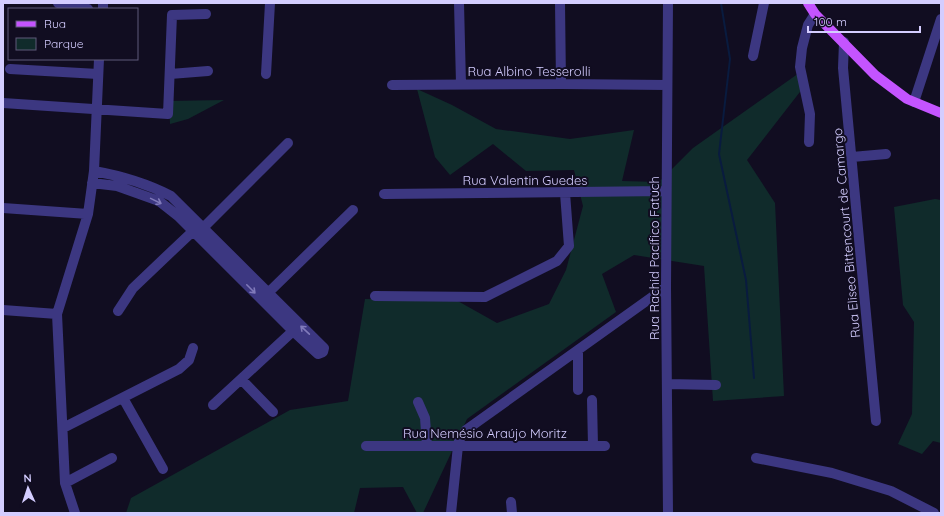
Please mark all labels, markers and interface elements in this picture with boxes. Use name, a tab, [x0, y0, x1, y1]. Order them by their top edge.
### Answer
legend	[8, 8, 138, 60]
scale bar	[808, 8, 920, 34]
text: 100 m	[814, 14, 847, 29]
text: Rua	[44, 16, 66, 31]
text: Parque	[44, 36, 84, 51]
street label: Rua Albino Tesserolli	[468, 63, 590, 79]
street label: Rua Eliseo Bittencourt de Camargo	[829, 127, 863, 339]
street label: Rua Valentin Guedes	[463, 172, 587, 188]
street label: Rua Rachid Pacífico Fatuch	[646, 176, 662, 340]
one-way arrow	[150, 198, 162, 205]
one-way arrow	[246, 284, 256, 294]
one-way arrow	[300, 325, 310, 334]
street label: Rua Nemésio Araújo Moritz	[403, 425, 567, 441]
north arrow	[8, 468, 48, 508]
text: N	[23, 471, 32, 485]

